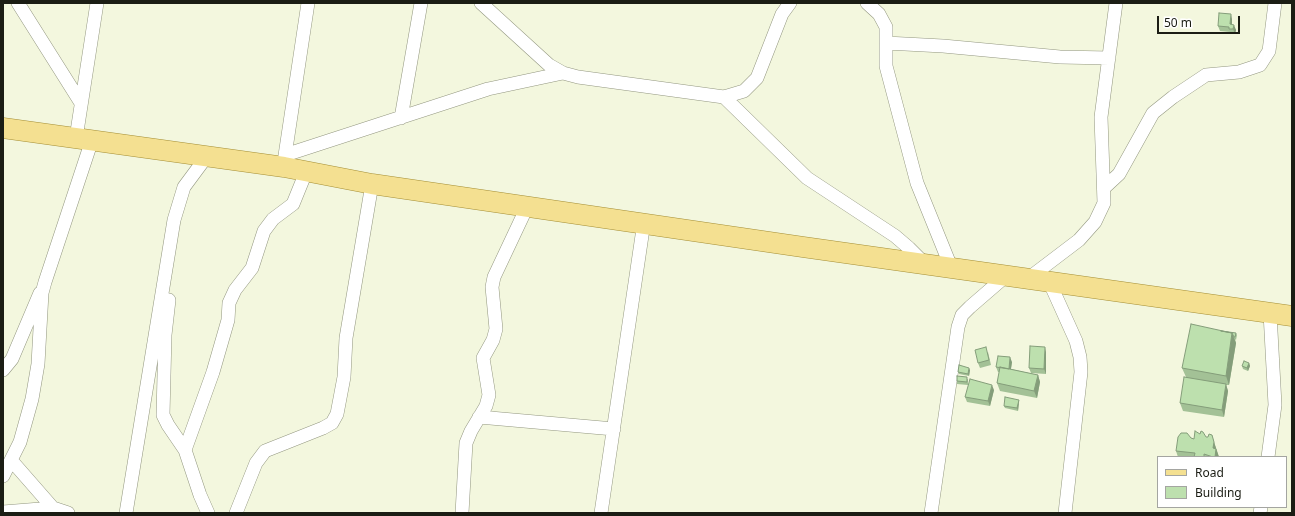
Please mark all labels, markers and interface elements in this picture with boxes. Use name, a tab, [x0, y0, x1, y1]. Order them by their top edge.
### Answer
scale bar	[1159, 8, 1242, 34]
text: 50 m	[1164, 14, 1192, 31]
legend	[1157, 456, 1287, 508]
text: Road	[1195, 464, 1224, 481]
text: Building	[1195, 484, 1242, 501]

